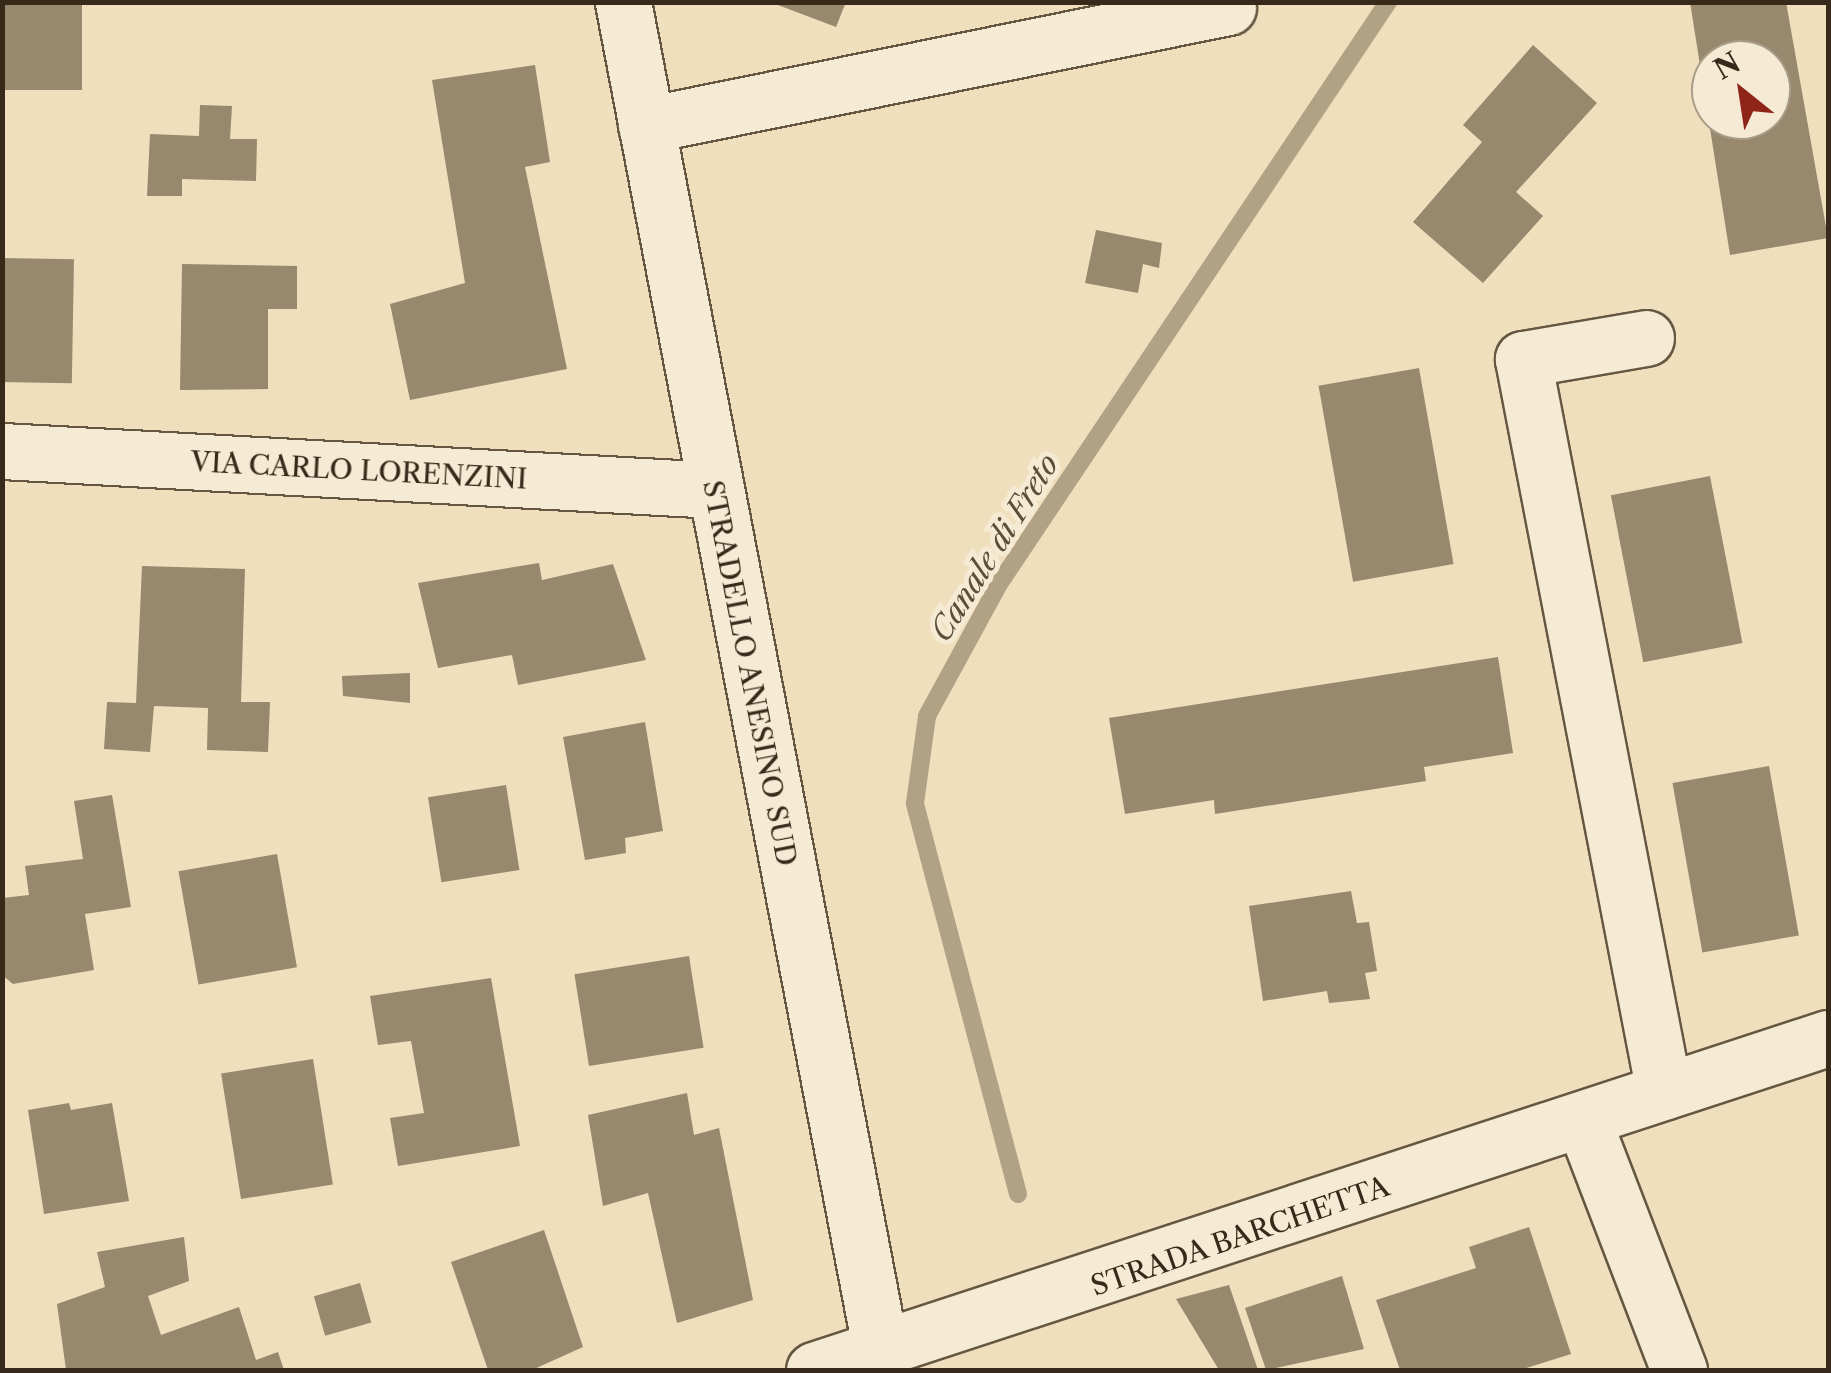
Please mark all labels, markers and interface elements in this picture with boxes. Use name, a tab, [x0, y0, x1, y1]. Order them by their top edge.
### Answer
north arrow	[1691, 40, 1791, 140]
text: N	[1708, 45, 1746, 87]
street label: VIA CARLO LORENZINI	[189, 444, 529, 496]
water label: Canale di Freto	[923, 448, 1067, 648]
street label: STRADELLO ANESINO SUD	[696, 477, 804, 869]
street label: STRADA BARCHETTA	[1086, 1169, 1394, 1303]

